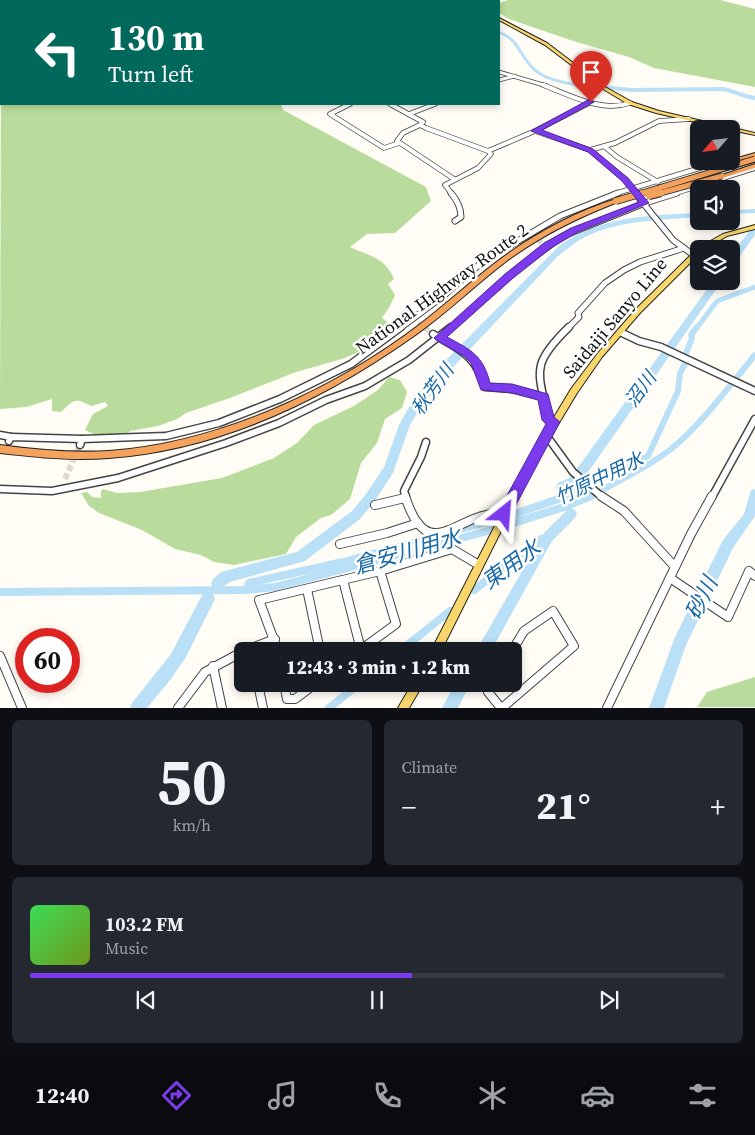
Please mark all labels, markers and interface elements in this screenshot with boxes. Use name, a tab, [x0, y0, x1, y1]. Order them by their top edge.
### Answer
text: 130 m	[108, 14, 204, 62]
icon: left	[25, 20, 90, 85]
pin	[570, 51, 612, 102]
icon: arrive	[577, 58, 605, 86]
text: Turn left	[108, 59, 193, 89]
north arrow	[690, 120, 740, 170]
map controls	[690, 120, 740, 290]
button: sound	[690, 180, 740, 230]
street label: National Highway Route 2	[350, 217, 533, 360]
button: layers	[690, 240, 740, 290]
street label: Saidaiji Sanyo Line	[557, 252, 673, 383]
water label: 秋芳川	[405, 357, 460, 420]
water label: 沼川	[618, 364, 663, 412]
water label: 竹原中用水	[551, 445, 649, 511]
position arrow	[477, 487, 529, 539]
water label: 倉安川用水	[350, 521, 466, 581]
water label: 東用水	[475, 531, 548, 596]
water label: 砂川	[678, 570, 725, 624]
speed limit sign: 60	[15, 628, 80, 693]
text: 12:43 · 3 min · 1.2 km	[286, 654, 470, 680]
text: 50	[157, 737, 227, 826]
text: Climate	[402, 756, 457, 778]
text: 21°	[536, 780, 590, 832]
text: −	[402, 788, 416, 826]
text: +	[710, 788, 725, 826]
text: km/h	[173, 814, 211, 836]
text: 103.2 FM	[105, 911, 184, 937]
text: Music	[105, 937, 148, 959]
icon: previous	[132, 986, 160, 1014]
icon: pause	[363, 986, 391, 1014]
icon: next	[595, 986, 623, 1014]
icon: directions	[159, 1078, 194, 1113]
icon: music	[265, 1078, 300, 1113]
icon: phone	[370, 1078, 405, 1113]
icon: climate	[475, 1078, 510, 1113]
icon: car	[580, 1078, 615, 1113]
icon: filters	[685, 1078, 720, 1113]
text: 12:40	[35, 1080, 89, 1110]

